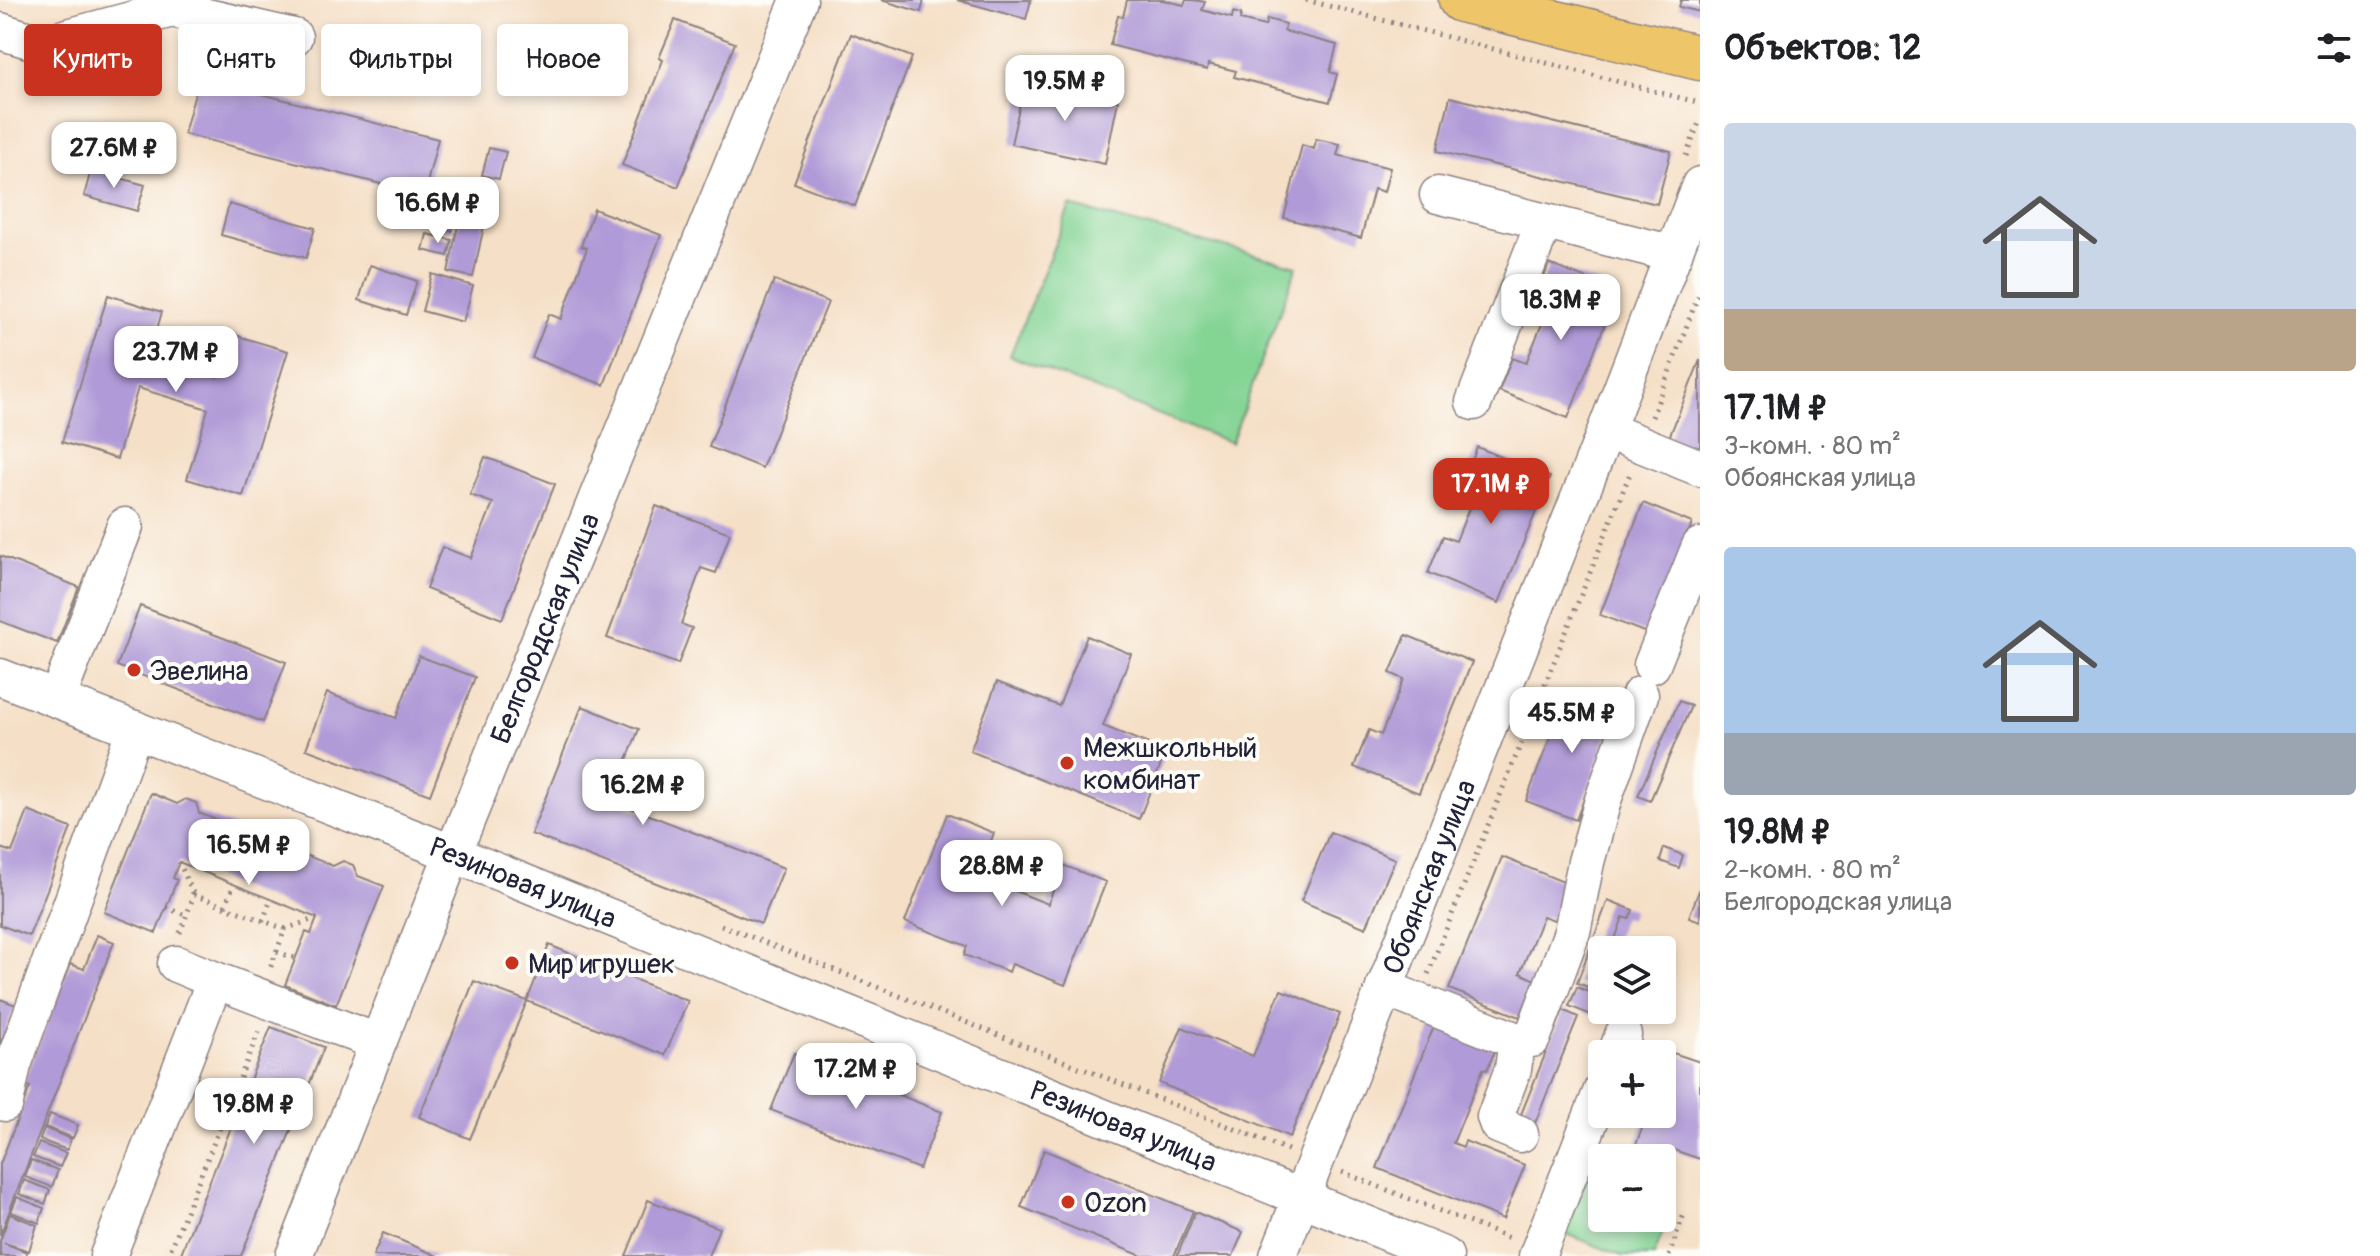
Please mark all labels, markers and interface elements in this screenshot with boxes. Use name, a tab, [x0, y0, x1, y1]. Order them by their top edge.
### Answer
chip: Купить	[24, 24, 162, 96]
chip: Снять	[178, 24, 305, 96]
chip: Фильтры	[321, 24, 481, 96]
chip: Новое	[497, 24, 628, 96]
icon: filters	[2312, 26, 2356, 70]
text: Объектов: 12	[1724, 27, 1921, 70]
pin: 19.5M ₽	[991, 55, 1139, 123]
text: 19.5M ₽	[1023, 65, 1107, 97]
pin: 27.6M ₽	[40, 122, 188, 190]
text: 27.6M ₽	[69, 132, 159, 164]
icon: home	[1968, 175, 2112, 319]
pin: 16.6M ₽	[364, 177, 512, 245]
text: 16.6M ₽	[395, 187, 481, 219]
pin: 18.3M ₽	[1487, 274, 1635, 342]
text: 18.3M ₽	[1519, 284, 1603, 316]
pin: 23.7M ₽	[102, 326, 250, 394]
text: 23.7M ₽	[132, 336, 220, 368]
text: 17.1M ₽	[1724, 387, 1828, 430]
text: 3-комн. · 80 m²	[1724, 430, 1901, 462]
pin: 17.1M ₽	[1417, 458, 1565, 526]
text: Обоянская улица	[1724, 462, 1916, 494]
text: 17.1M ₽	[1451, 468, 1531, 500]
street label: Белгородская улица	[483, 508, 608, 749]
icon: home	[1968, 599, 2112, 743]
place label: Эвелина	[150, 654, 249, 689]
marker: Эвелина	[125, 661, 143, 679]
pin: 45.5M ₽	[1498, 687, 1646, 755]
text: 45.5M ₽	[1528, 697, 1616, 729]
place label: Межшкольный комбинат	[1083, 731, 1257, 798]
marker: Межшкольный комбинат	[1058, 754, 1076, 772]
pin: 16.2M ₽	[569, 759, 717, 827]
text: 16.2M ₽	[600, 769, 686, 801]
street label: Обоянская улица	[1376, 775, 1484, 980]
text: 19.8M ₽	[1724, 811, 1832, 854]
pin: 16.5M ₽	[175, 819, 323, 887]
text: 16.5M ₽	[206, 829, 292, 861]
street label: Резиновая улица	[424, 830, 621, 937]
pin: 28.8M ₽	[928, 840, 1076, 908]
text: 28.8M ₽	[959, 850, 1045, 882]
text: 2-комн. · 80 m²	[1724, 854, 1901, 886]
text: Белгородская улица	[1724, 886, 1952, 918]
map controls	[1588, 936, 1676, 1232]
button: layers	[1588, 936, 1676, 1024]
place label: Мир игрушек	[528, 947, 675, 982]
marker: Мир игрушек	[503, 954, 521, 972]
button: +	[1588, 1040, 1676, 1128]
pin: 17.2M ₽	[782, 1043, 930, 1111]
text: 17.2M ₽	[814, 1053, 898, 1085]
street label: Резиновая улица	[1025, 1074, 1222, 1181]
pin: 19.8M ₽	[180, 1078, 328, 1146]
text: 19.8M ₽	[213, 1088, 295, 1120]
button: −	[1588, 1144, 1676, 1232]
place label: Ozon	[1084, 1186, 1147, 1221]
marker: Ozon	[1059, 1193, 1077, 1211]

